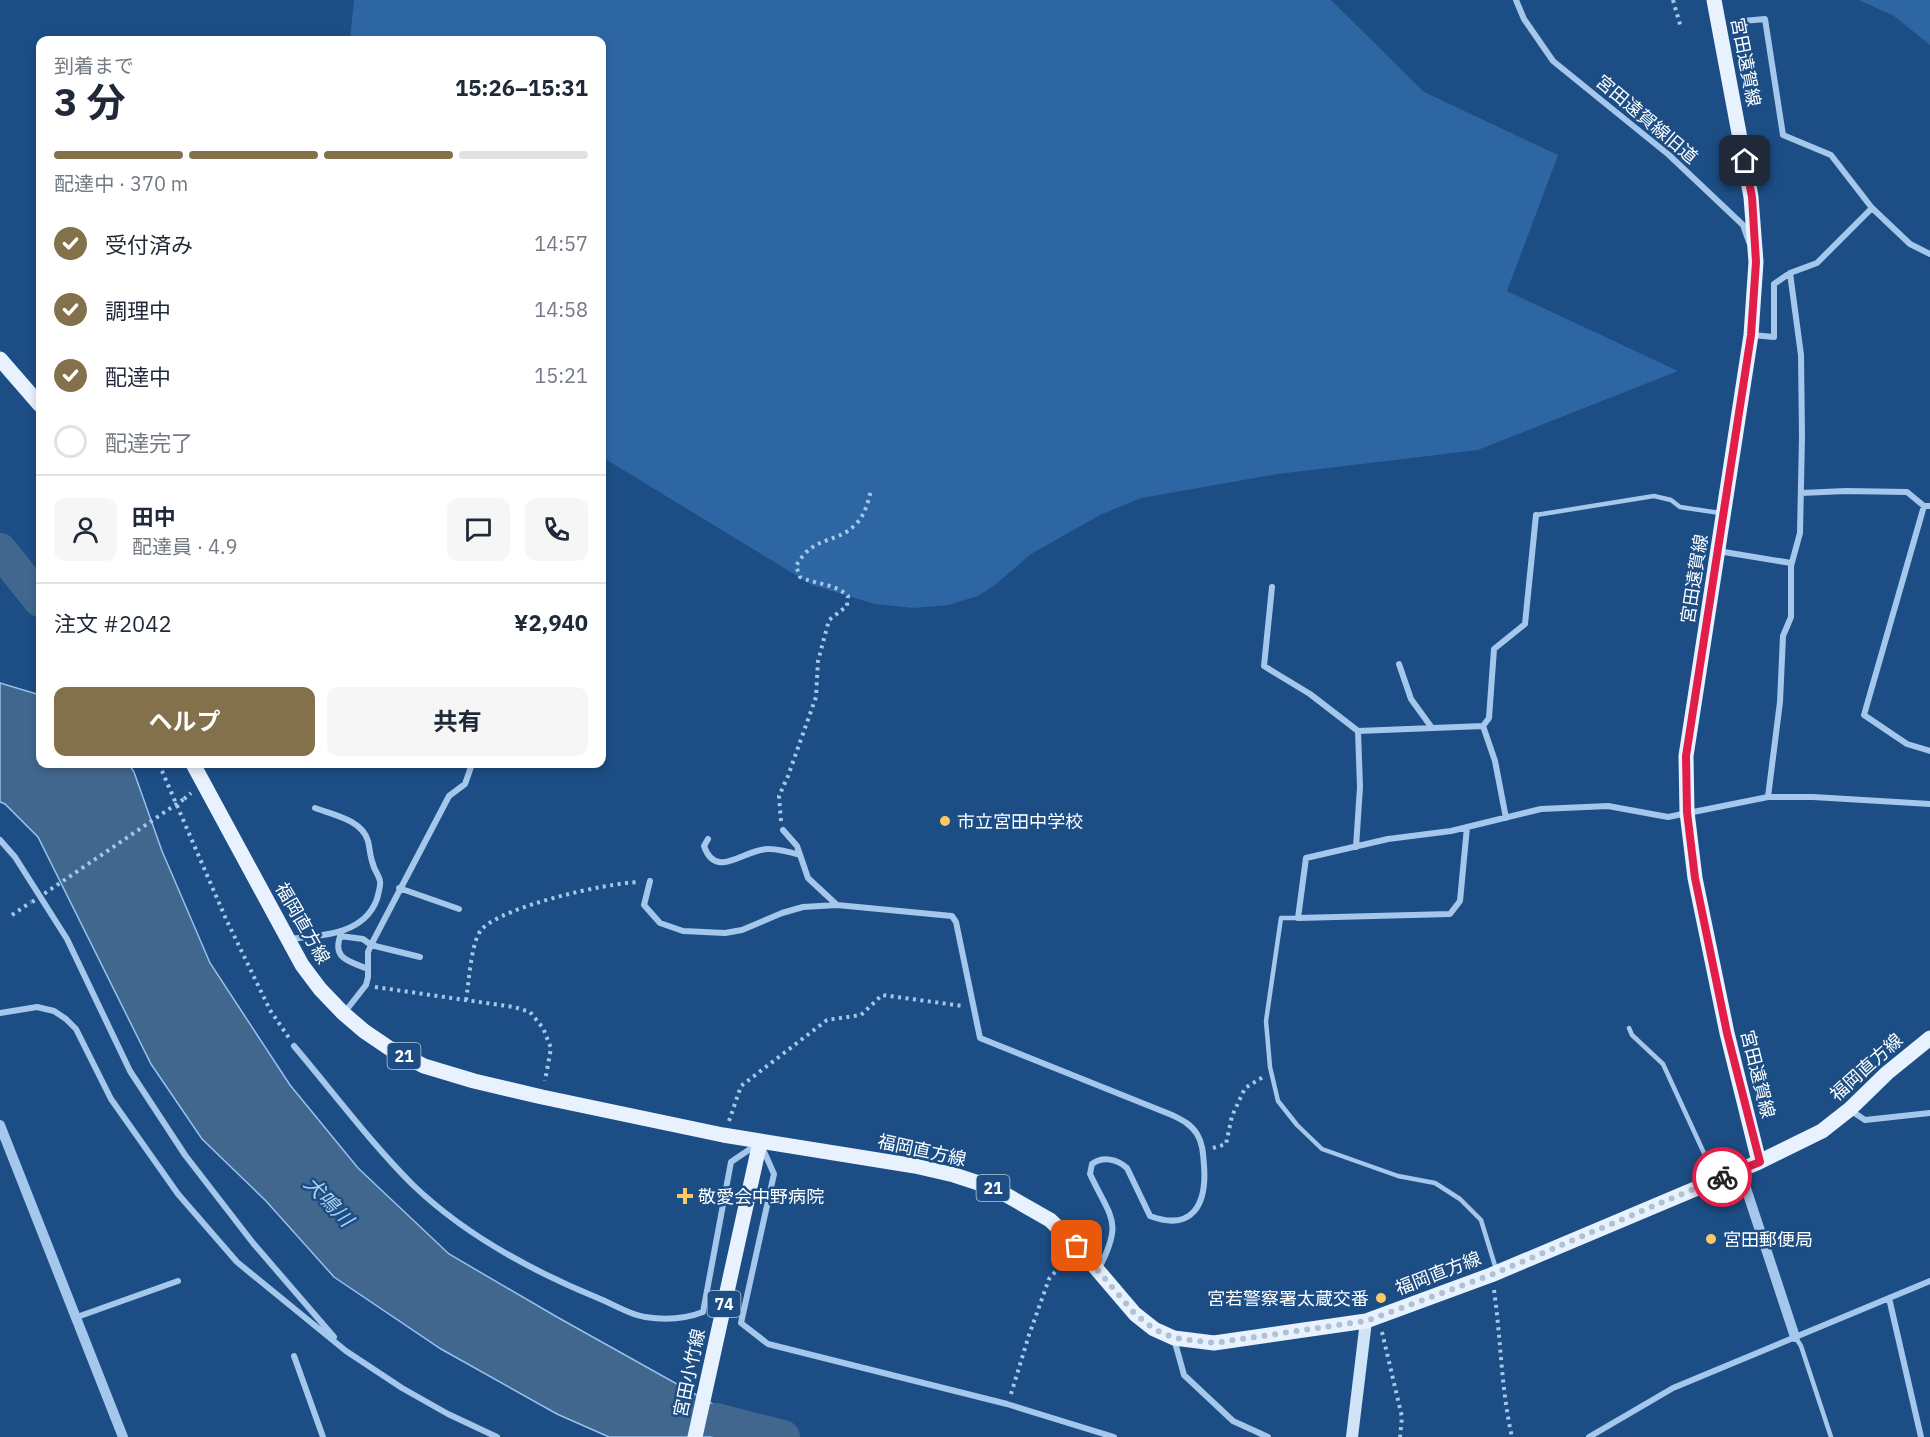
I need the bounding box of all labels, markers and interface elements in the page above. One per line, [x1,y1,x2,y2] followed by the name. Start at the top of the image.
[1726,16,1766,108] street label: 宮田遠賀線
[54,52,134,79] text: 到着まで
[1591,70,1703,168] street label: 宮田遠賀線旧道
[455,73,588,102] text: 15:26–15:31
[54,76,126,127] text: 3 分
[1719,135,1770,186] pin
[1728,144,1761,177] icon: home
[54,170,188,197] text: 配達中 · 370 m
[54,227,87,260] icon: check
[105,230,193,259] text: 受付済み
[534,230,588,257] text: 14:57
[54,293,87,326] icon: check
[105,296,171,325] text: 調理中
[534,296,588,323] text: 14:58
[54,359,87,392] icon: check
[105,362,171,391] text: 配達中
[534,362,588,389] text: 15:21
[105,428,193,457] text: 配達完了
[54,498,117,561] button: person
[447,498,510,561] button: chat
[525,498,588,561] button: phone
[132,502,176,531] text: 田中
[132,533,237,560] text: 配達員 · 4.9
[1676,533,1712,625] street label: 宮田遠賀線
[514,608,588,637] text: ¥2,940
[54,609,172,638] text: 注文 #2042
[54,687,315,756] button: ヘルプ
[327,687,588,756] button: 共有
[957,810,1083,833] place label: 市立宮田中学校
[938,814,952,828] marker: 市立宮田中学校
[271,878,335,968] street label: 福岡直方線
[1736,1028,1780,1120] street label: 宮田遠賀線
[1825,1028,1907,1106] street label: 福岡直方線
[388,1043,420,1069] road number: 21
[876,1129,968,1171] street label: 福岡直方線
[1692,1147,1752,1207] courier
[1706,1161,1739,1194] icon: bike
[298,1170,361,1233] water label: 犬鳴川
[976,1175,1010,1201] road number: 21
[698,1185,824,1208] place label: 敬愛会中野病院
[676,1187,694,1205] marker: 敬愛会中野病院
[1051,1220,1102,1271] pin
[1723,1228,1813,1251] place label: 宮田郵便局
[1060,1229,1093,1262] icon: bag
[1704,1232,1718,1246] marker: 宮田郵便局
[1392,1246,1484,1300] street label: 福岡直方線
[1207,1287,1369,1310] place label: 宮若警察署太蔵交番
[708,1291,740,1317] road number: 74
[1374,1291,1388,1305] marker: 宮若警察署太蔵交番
[668,1327,710,1419] street label: 宮田小竹線

